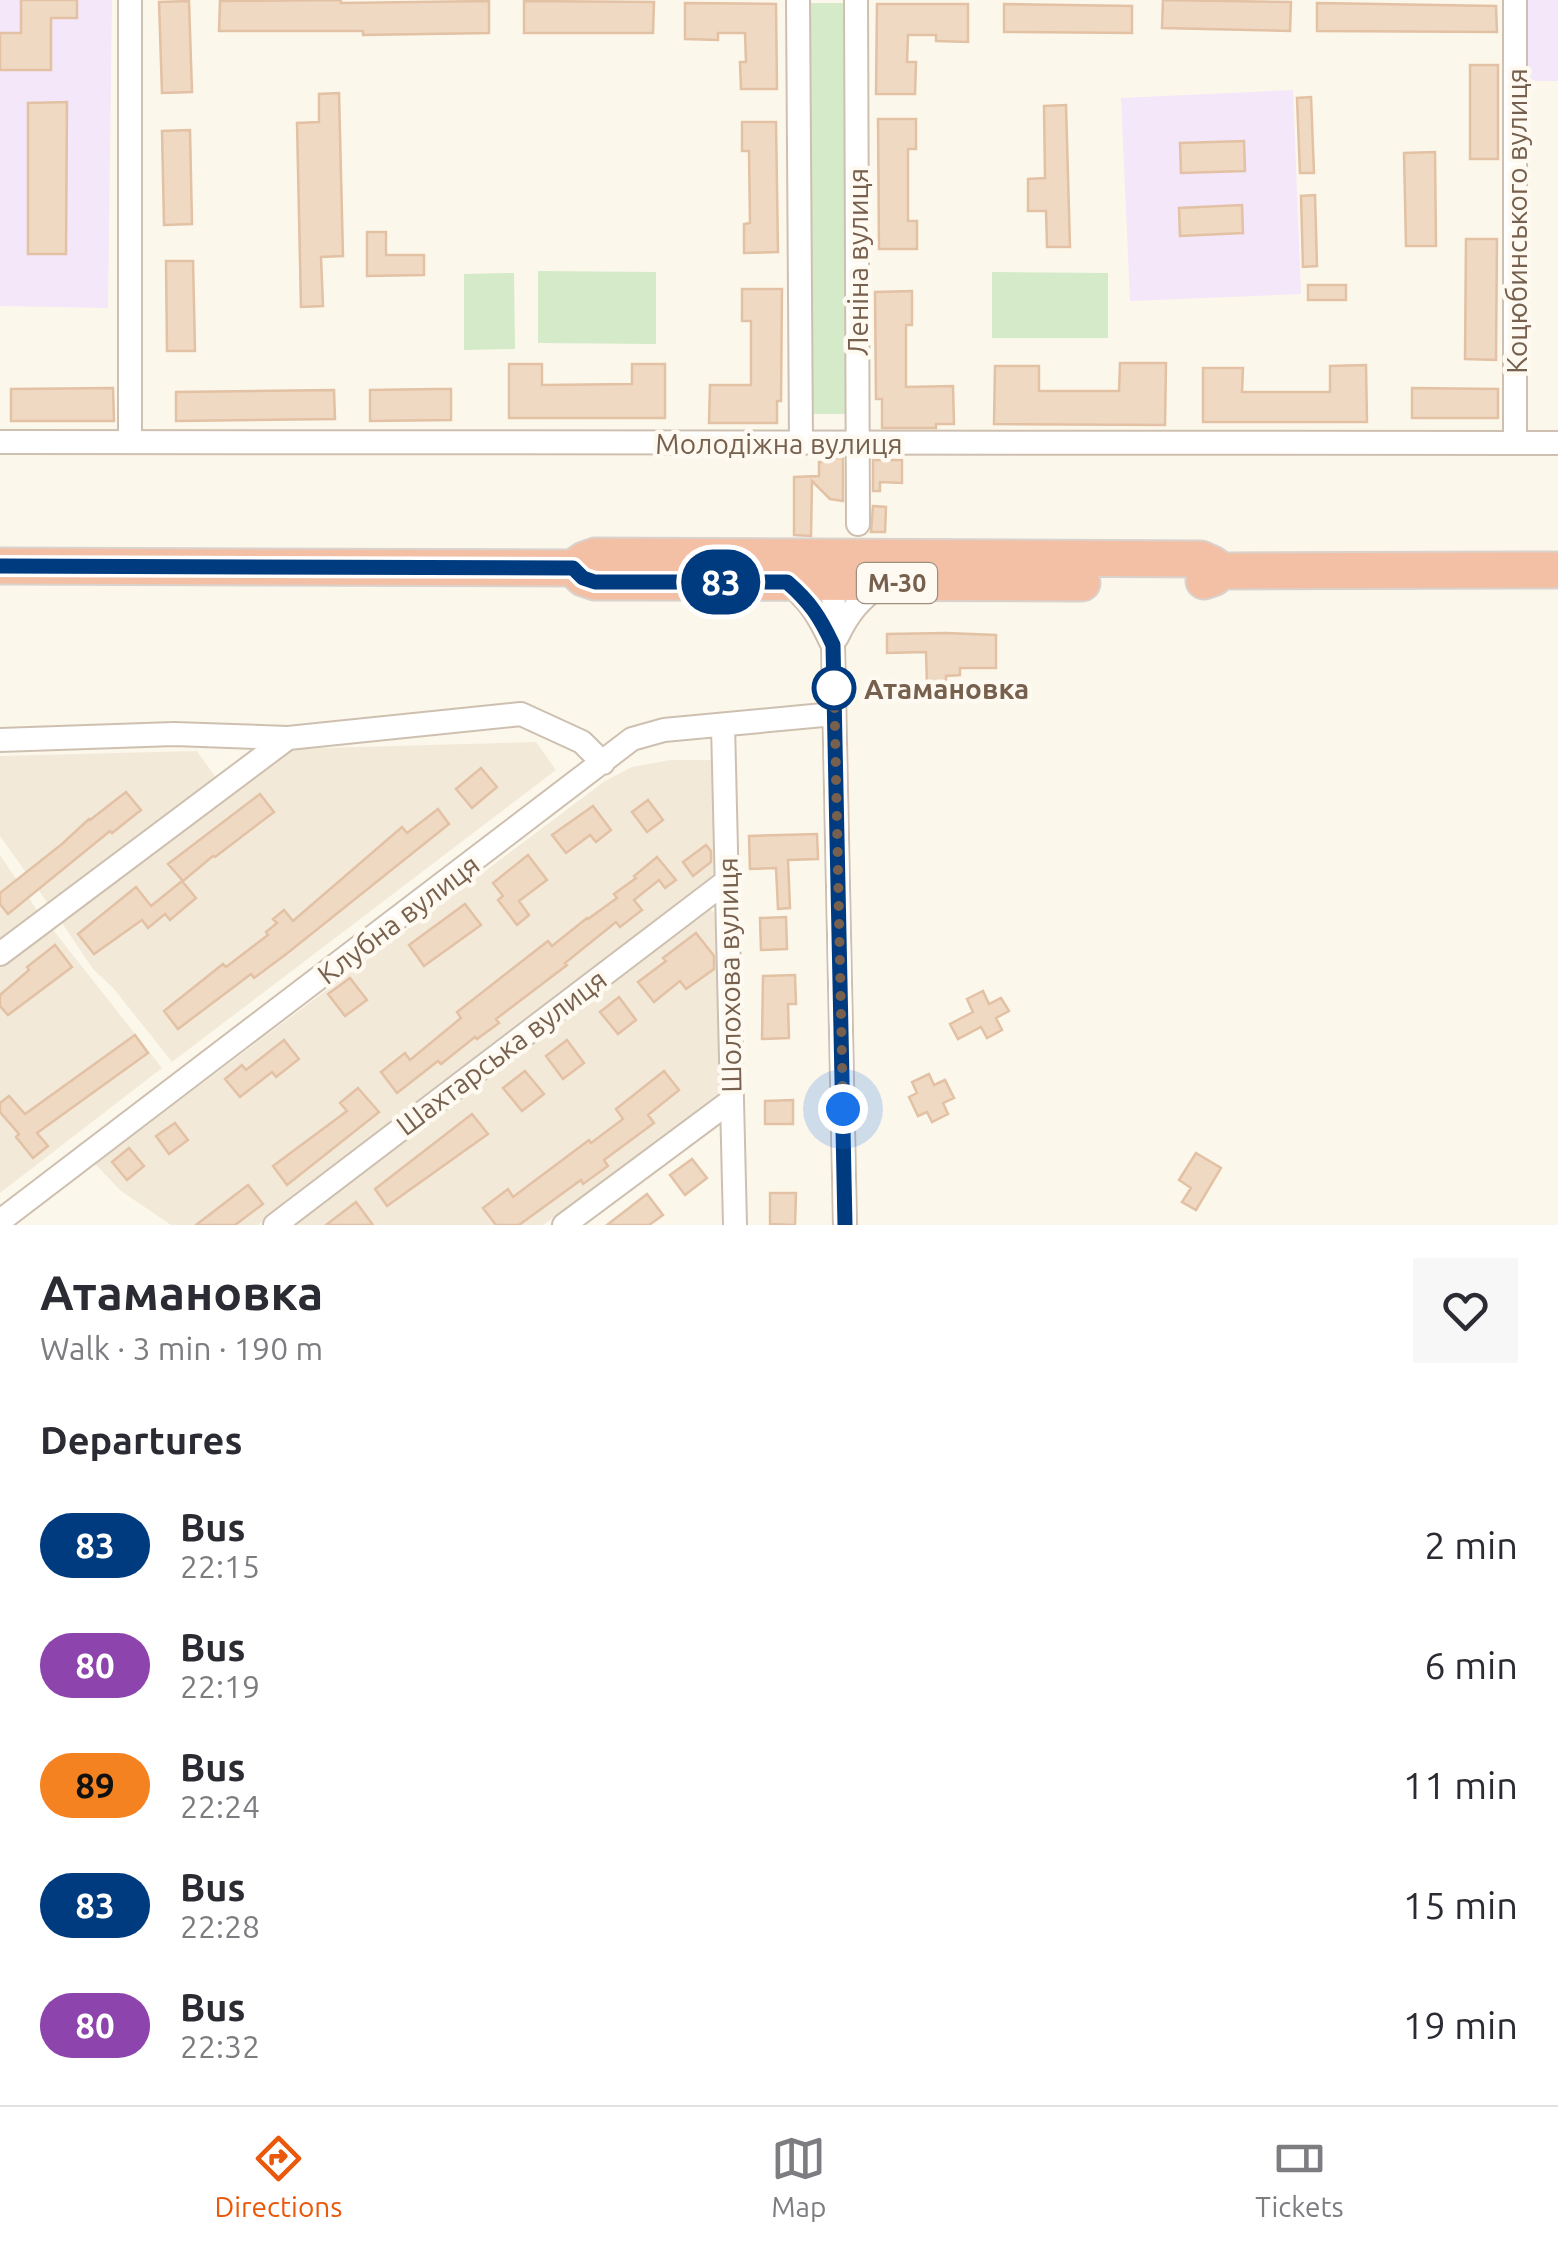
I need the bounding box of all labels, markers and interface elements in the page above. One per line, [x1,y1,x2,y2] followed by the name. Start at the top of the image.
[1501,68,1532,374] street label: Коцюбинського вулиця
[842,168,873,356] street label: Леніна вулиця
[655,428,903,459] street label: Молодіжна вулиця
[676,550,766,614] line badge: 83
[701,562,741,602] text: 83
[857,563,937,603] road number: М-30
[813,667,855,709] marker: Атамановка
[864,673,1029,704] place label: Атамановка
[311,848,485,990] street label: Клубна вулиця
[711,857,747,1093] street label: Шолохова вулиця
[390,963,612,1141] street label: Шахтарська вулиця
[818,1084,868,1134] your location
[1413,1258,1518,1363] button: heart
[40,1265,323,1319] text: Атамановка
[40,1330,323,1366] text: Walk · 3 min · 190 m
[40,1419,242,1461] text: Departures
[180,1506,245,1548] text: Bus
[1424,1524,1518,1566] text: 2 min
[75,1525,115,1565] text: 83
[180,1548,260,1584] text: 22:15
[180,1626,245,1668] text: Bus
[1424,1644,1518,1686] text: 6 min
[75,1645,115,1685] text: 80
[180,1668,260,1704] text: 22:19
[180,1746,245,1788] text: Bus
[1403,1764,1518,1806] text: 11 min
[75,1765,115,1805] text: 89
[180,1788,260,1824] text: 22:24
[180,1866,245,1908] text: Bus
[1403,1884,1518,1926] text: 15 min
[75,1885,115,1925] text: 83
[180,1908,260,1944] text: 22:28
[180,1986,245,2028] text: Bus
[1403,2004,1518,2046] text: 19 min
[75,2005,115,2045] text: 80
[180,2028,260,2064] text: 22:32
[214,2131,342,2222] tab: Directions
[771,2131,826,2222] tab: Map
[1255,2131,1344,2222] tab: Tickets

